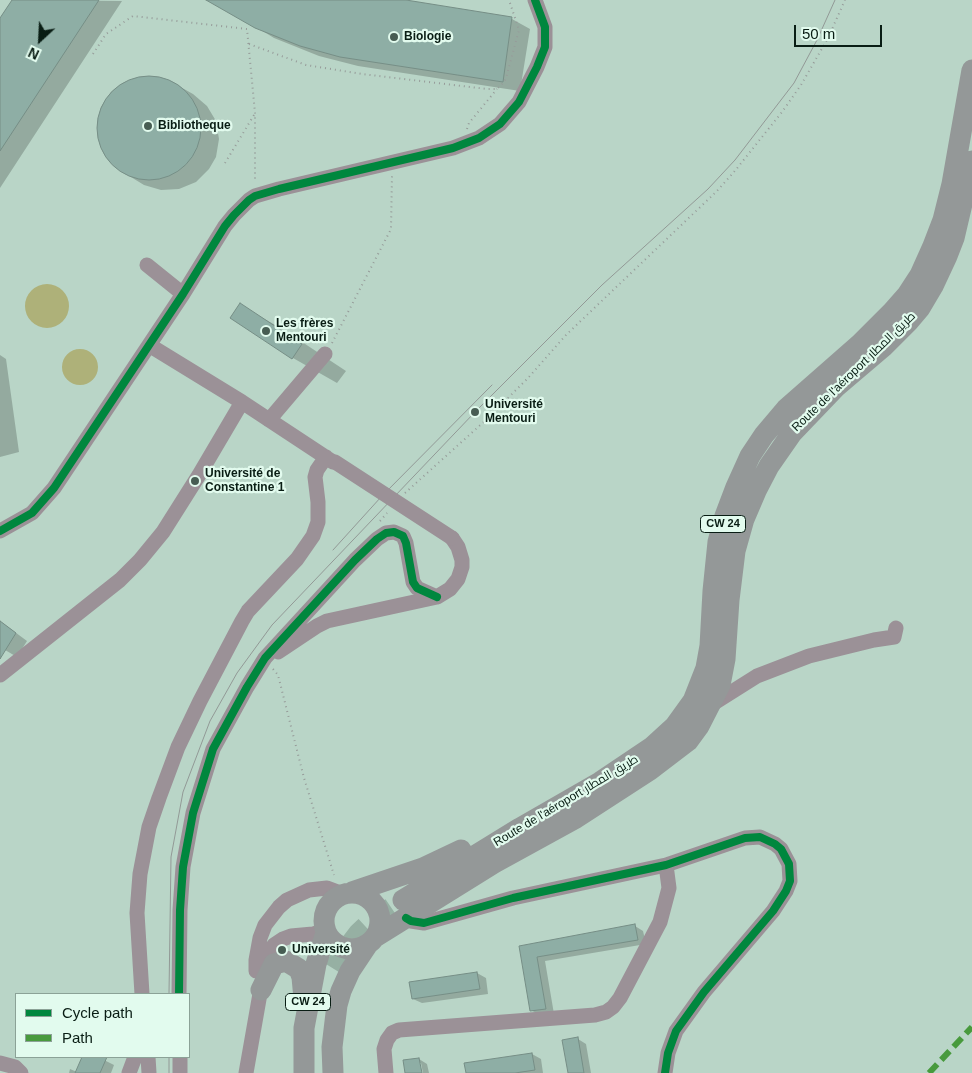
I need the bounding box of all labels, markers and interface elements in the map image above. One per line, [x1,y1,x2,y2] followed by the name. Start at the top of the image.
[15,15,65,65] north arrow
[797,15,884,47] scale bar
[802,25,835,42] text: 50 m
[404,30,451,44] place label: Biologie
[388,31,400,43] marker: Biologie
[26,44,42,63] text: N
[158,119,231,133] place label: Bibliotheque
[142,120,154,132] marker: Bibliotheque
[789,309,919,435] street label: Route de l'aéroport طريق المطار
[276,317,333,345] place label: Les frères Mentouri
[260,325,272,337] marker: Les frères Mentouri
[485,398,543,426] place label: Université Mentouri
[469,406,481,418] marker: Université Mentouri
[205,467,284,495] place label: Université de Constantine 1
[189,475,201,487] marker: Université de Constantine 1
[700,516,746,532] road number: CW 24
[491,752,641,850] street label: Route de l'aéroport طريق المطار
[292,943,350,957] place label: Université
[276,944,288,956] marker: Université
[15,993,190,1058] legend
[286,994,330,1010] road number: CW 24
[62,1004,133,1021] text: Cycle path
[62,1029,93,1046] text: Path

